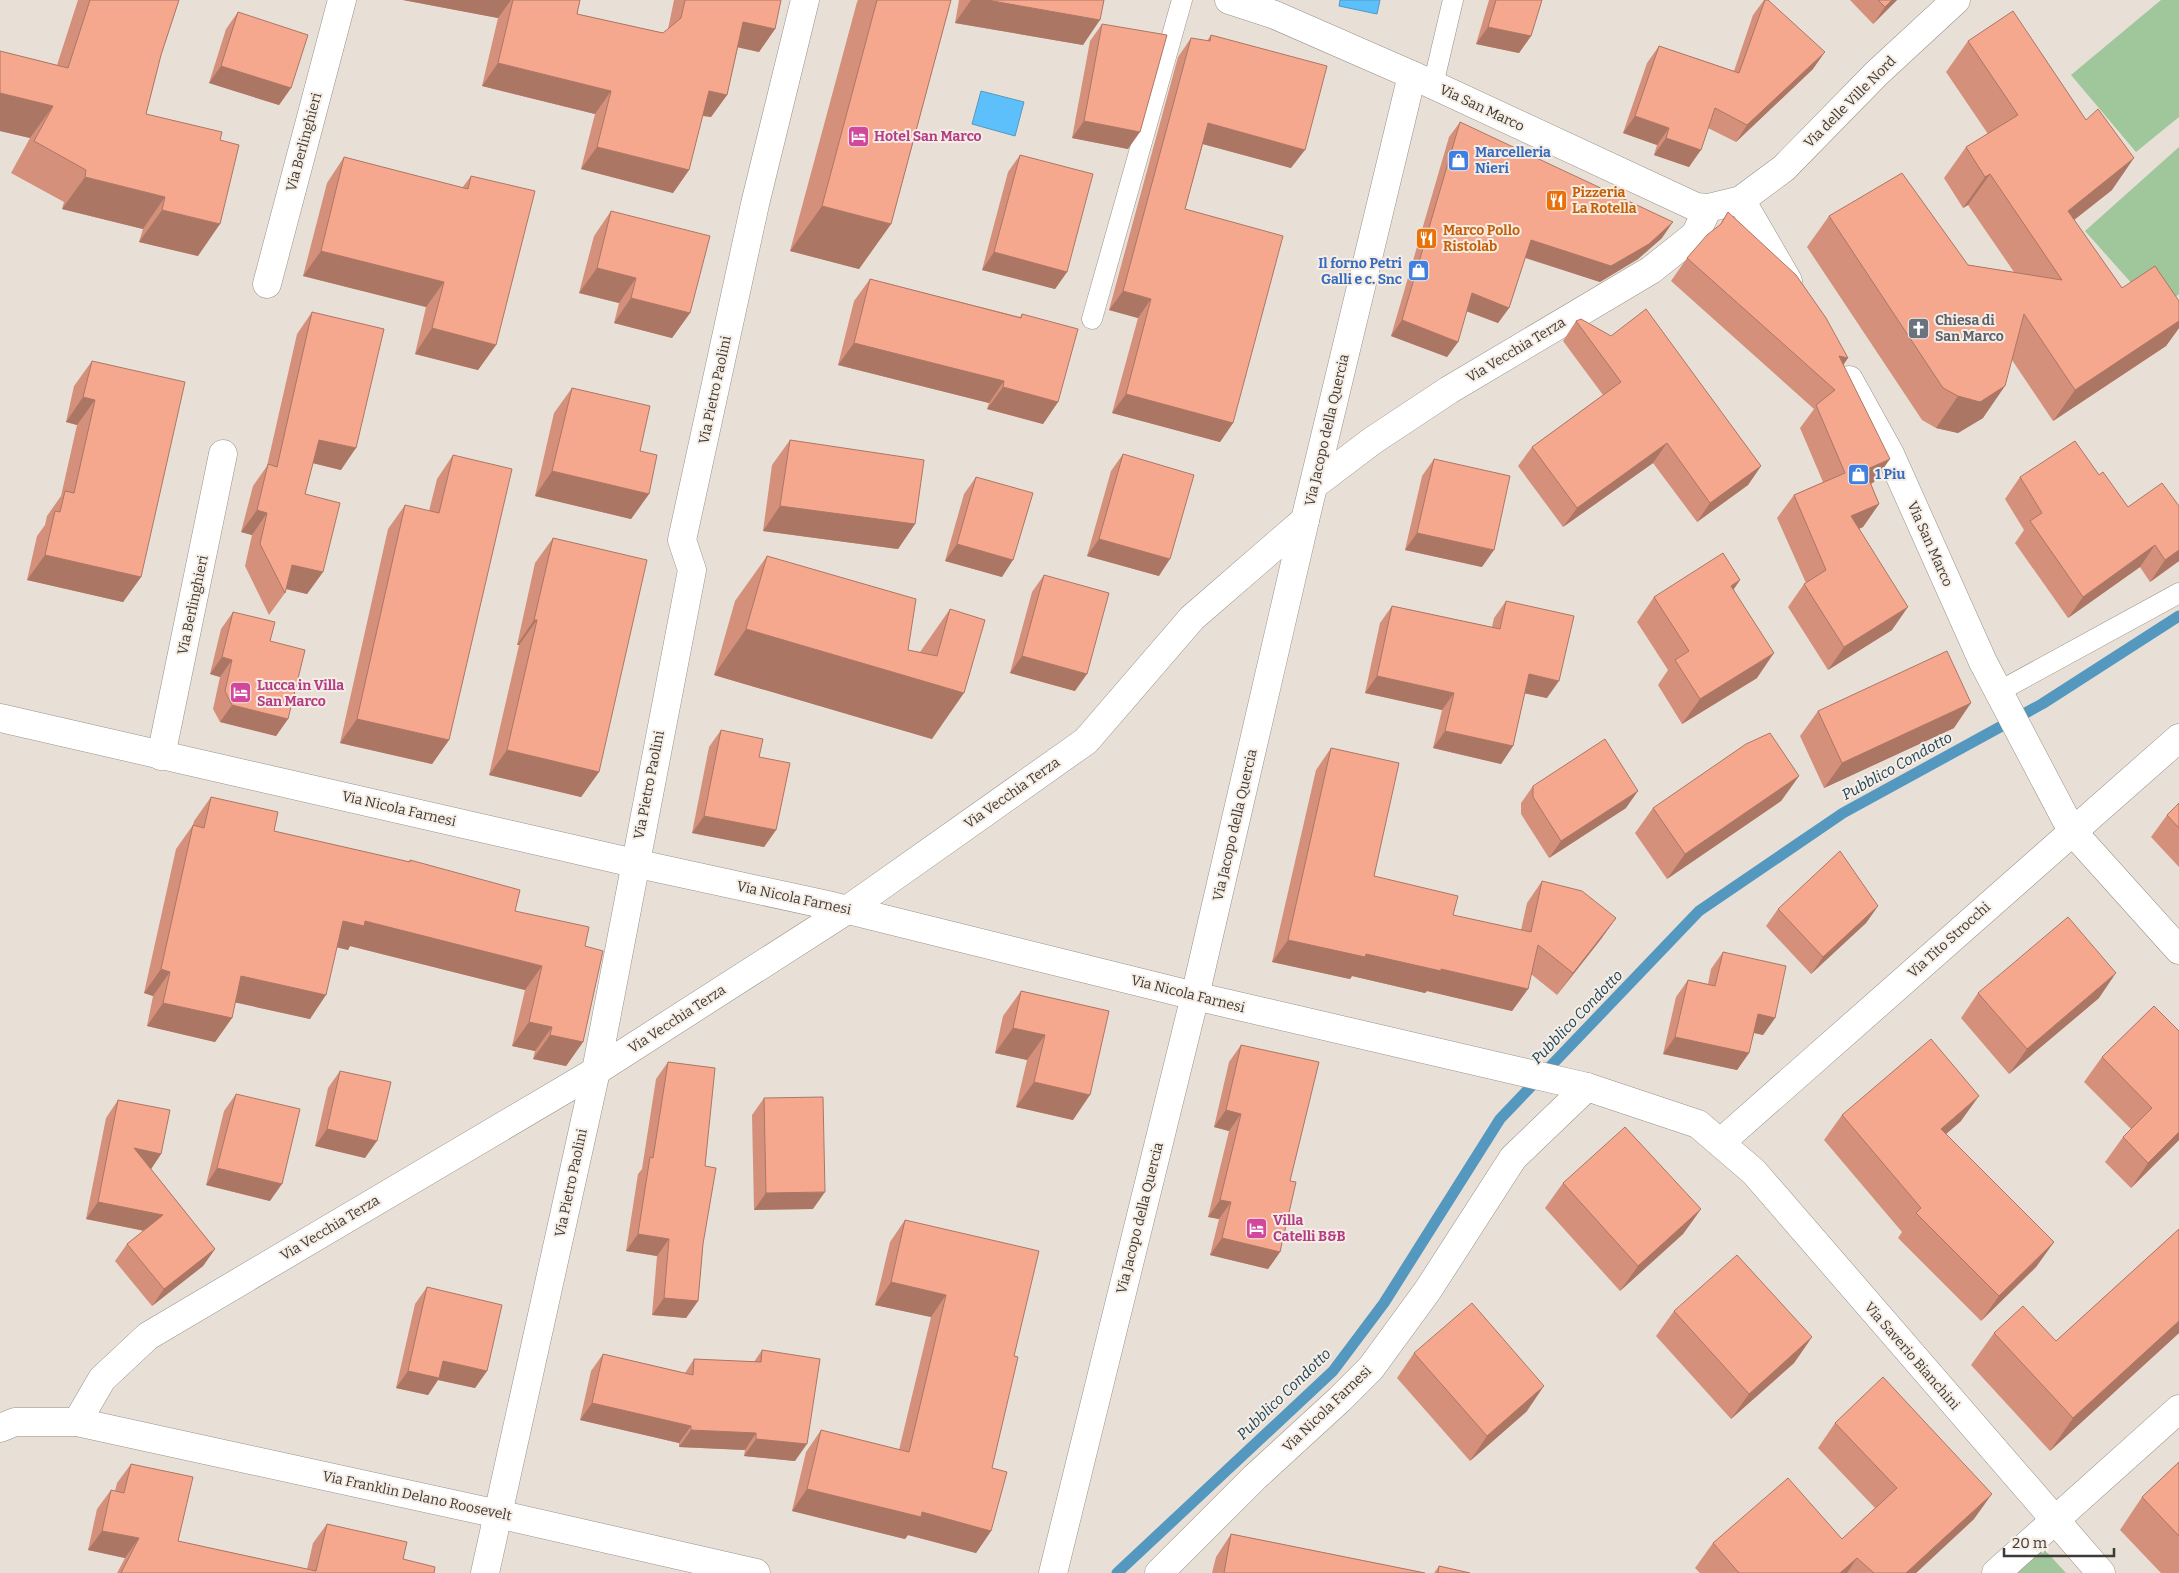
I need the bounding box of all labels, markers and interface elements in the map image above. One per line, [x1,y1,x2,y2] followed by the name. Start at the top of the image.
[1801,53,1899,151] street label: Via delle Ville Nord
[1437,81,1527,135] street label: Via San Marco
[283,91,325,193] street label: Via Berlinghieri
[846,124,870,148] hotel icon: Hotel San Marco
[874,128,982,145] place label: Hotel San Marco
[1475,144,1551,177] place label: Marcelleria Nieri
[1447,148,1471,172] shop icon: Marcelleria Nieri
[1572,184,1637,217] place label: Pizzeria La Rotella
[1544,188,1568,212] restaurant icon: Pizzeria La Rotella
[1443,222,1520,255] place label: Marco Pollo Ristolab
[1415,226,1439,250] restaurant icon: Marco Pollo Ristolab
[1318,255,1403,288] place label: Il forno Petri Galli e c. Snc
[1406,259,1430,283] shop icon: Il forno Petri Galli e c. Snc
[1935,312,2004,345] place label: Chiesa di San Marco
[1463,314,1569,386] street label: Via Vecchia Terza
[1907,316,1931,340] church icon: Chiesa di San Marco
[695,334,735,446] street label: Via Pietro Paolini
[1301,352,1353,508] street label: Via Jacopo della Quercia
[1847,462,1871,486] shop icon: 1 Piu
[1875,466,1905,483] place label: 1 Piu
[1904,499,1956,589] street label: Via San Marco
[174,554,212,656] street label: Via Berlinghieri
[257,677,344,710] place label: Lucca in Villa San Marco
[229,681,253,705] hotel icon: Lucca in Villa San Marco
[1839,728,1955,804] water label: Pubblico Condotto
[630,729,668,841] street label: Via Pietro Paolini
[1209,747,1261,903] street label: Via Jacopo della Quercia
[961,754,1063,832] street label: Via Vecchia Terza
[340,788,458,830] street label: Via Nicola Farnesi
[735,878,853,918] street label: Via Nicola Farnesi
[1904,898,1994,982] street label: Via Tito Strocchi
[1528,966,1626,1068] water label: Pubblico Condotto
[1129,972,1247,1016] street label: Via Nicola Farnesi
[625,981,729,1057] street label: Via Vecchia Terza
[551,1127,591,1239] street label: Via Pietro Paolini
[1113,1140,1167,1295] street label: Via Jacopo della Quercia
[277,1192,383,1264] street label: Via Vecchia Terza
[1273,1212,1346,1245] place label: Villa Catelli B&B
[1245,1216,1269,1240] hotel icon: Villa Catelli B&B
[1861,1299,1963,1413] street label: Via Saverio Bianchini
[1233,1345,1335,1443] water label: Pubblico Condotto
[1279,1362,1375,1456] street label: Via Nicola Farnesi
[321,1468,513,1524] street label: Via Franklin Delano Roosevelt
[2004,1526,2114,1558] scale bar
[2012,1534,2048,1552] text: 20 m

